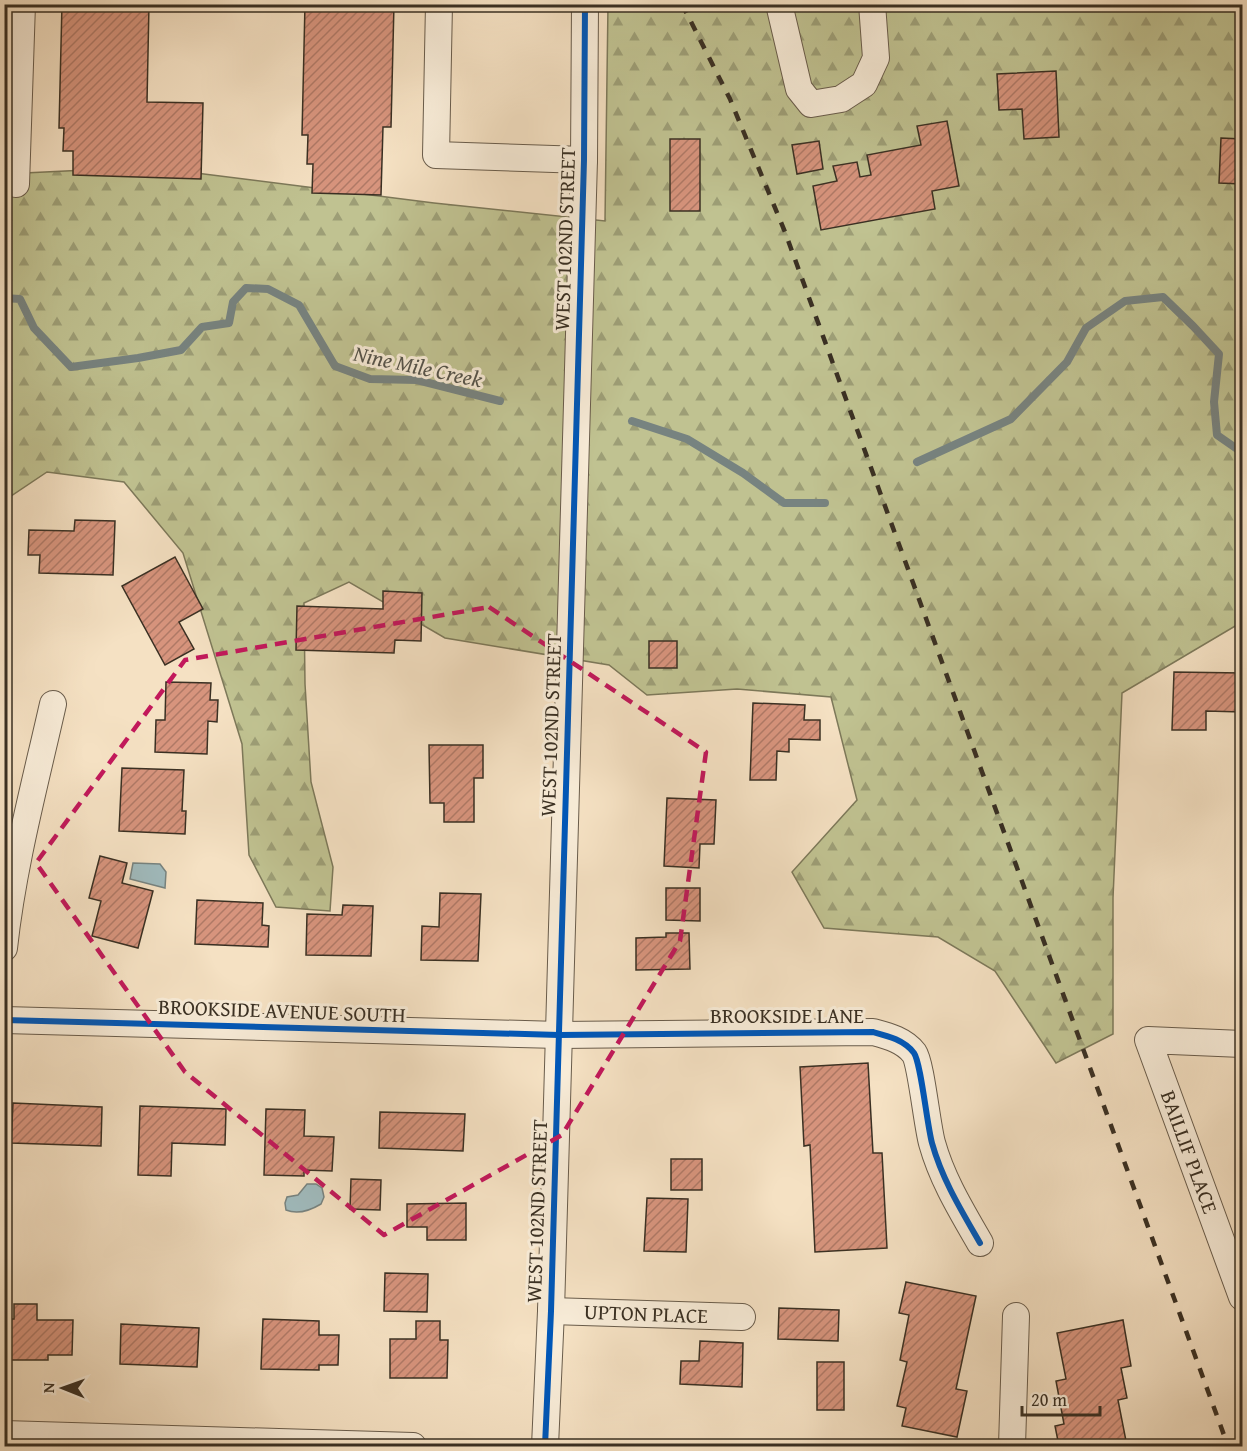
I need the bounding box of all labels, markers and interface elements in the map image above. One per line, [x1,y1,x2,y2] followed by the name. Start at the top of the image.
[546,146,583,331] street label: WEST 102ND STREET
[350,337,486,395] water label: Nine Mile Creek
[532,632,569,817] street label: WEST 102ND STREET
[158,991,406,1030] street label: BROOKSIDE AVENUE SOUTH
[710,1000,864,1031] street label: BROOKSIDE LANE
[1153,1086,1226,1218] street label: BAILLIF PLACE
[518,1118,555,1303] street label: WEST 102ND STREET
[584,1296,709,1331] street label: UPTON PLACE
[33,1358,93,1418] north arrow
[1022,1379,1100,1417] scale bar
[36,1382,60,1393] text: N
[1031,1386,1067,1413] text: 20 m

